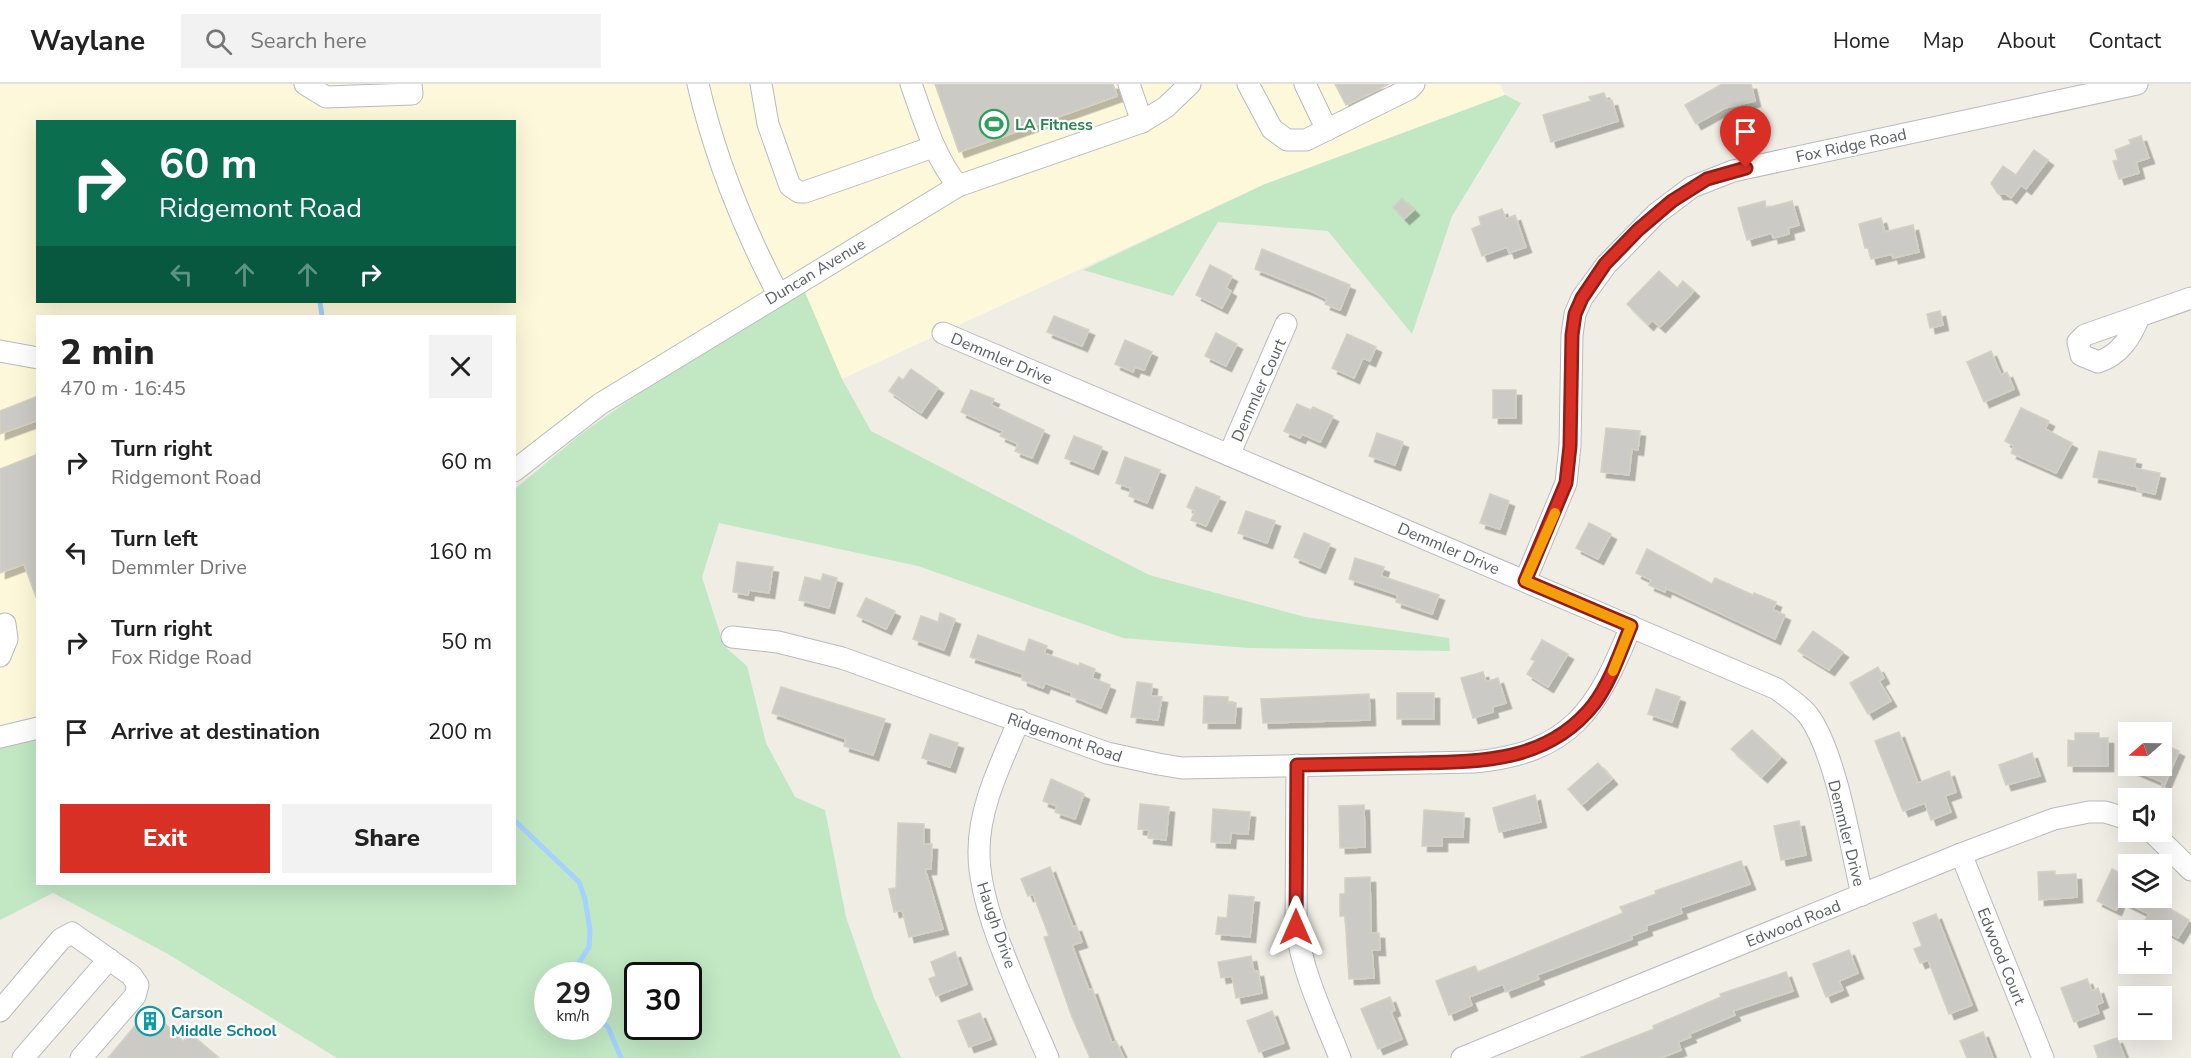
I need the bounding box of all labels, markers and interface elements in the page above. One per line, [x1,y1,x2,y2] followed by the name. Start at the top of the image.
[181,14,601,68] search box
[30,22,145,60] text: Waylane
[202,25,235,58] icon: search
[250,26,367,56] text: Search here
[1833,27,1890,55] text: Home
[1923,27,1964,55] text: Map
[1997,27,2055,55] text: About
[2088,27,2161,55] text: Contact
[1720,106,1771,168] pin
[978,108,1010,140] sports icon: LA Fitness
[1015,114,1093,136] place label: LA Fitness
[1729,115,1762,148] icon: arrive
[1794,124,1909,168] street label: Fox Ridge Road
[159,136,258,193] text: 60 m
[60,144,138,222] icon: right
[159,190,362,227] text: Ridgemont Road
[761,233,870,310] street label: Duncan Avenue
[165,258,198,291] icon: left
[228,258,261,291] icon: ahead
[291,258,324,291] icon: ahead
[354,258,387,291] icon: right
[60,328,155,377] text: 2 min
[947,328,1056,390] street label: Demmler Drive
[429,335,492,398] button: close
[1226,335,1292,445] street label: Demmler Court
[60,375,186,402] text: 470 m · 16:45
[111,434,212,464] text: Turn right
[60,446,93,479] icon: right
[441,447,492,477] text: 60 m
[111,464,261,491] text: Ridgemont Road
[1394,518,1503,580] street label: Demmler Drive
[111,524,198,554] text: Turn left
[60,536,93,569] icon: left
[428,537,492,567] text: 160 m
[111,554,247,581] text: Demmler Drive
[111,614,212,644] text: Turn right
[60,626,93,659] icon: right
[441,627,492,657] text: 50 m
[111,644,252,671] text: Fox Ridge Road
[1004,708,1125,768] street label: Ridgemont Road
[60,716,93,749] icon: arrive
[111,717,320,747] text: Arrive at destination
[428,717,492,747] text: 200 m
[2118,722,2172,776] north arrow
[2118,722,2172,1040] map controls
[1822,778,1870,889] street label: Demmler Drive
[2118,788,2172,842] button: sound
[60,804,270,873] button: Exit
[282,804,492,873] button: Share
[2118,854,2172,908] button: layers
[971,879,1021,972] street label: Haugh Drive
[1264,895,1328,959] position arrow
[1743,895,1844,953] street label: Edwood Road
[1972,905,2031,1009] street label: Edwood Court
[2118,920,2172,974] button: +
[624,962,702,1040] speed limit sign: 30
[555,973,591,1014] text: 29
[2118,986,2172,1040] button: −
[171,1002,277,1042] place label: Carson Middle School
[134,1005,166,1037] building icon: Carson Middle School
[556,1006,590,1026] text: km/h

